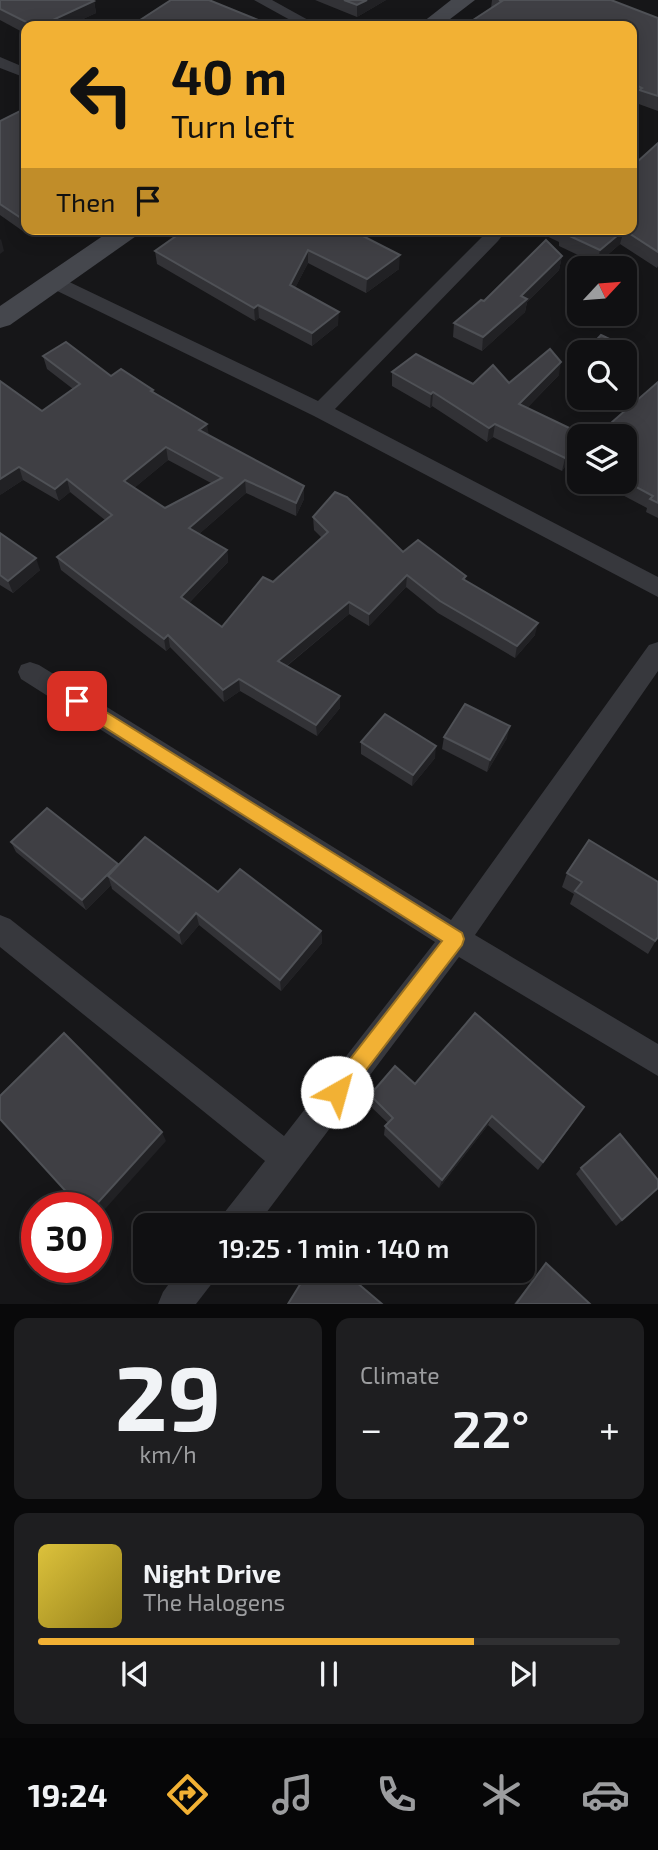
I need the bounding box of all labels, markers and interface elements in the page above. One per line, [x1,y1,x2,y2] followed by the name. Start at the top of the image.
[171,46,287,105] text: 40 m
[56,49,147,140] icon: left
[171,106,295,144] text: Turn left
[129,182,167,220] icon: arrive
[56,186,115,217] text: Then
[567,256,637,326] north arrow
[567,256,637,494] map controls
[567,340,637,410] button: search
[567,424,637,494] button: layers
[47,671,107,731] pin
[58,682,96,720] icon: arrive
[300,1055,374,1129] position arrow
[21,1192,112,1283] speed limit sign: 30
[219,1232,449,1263] text: 19:25 · 1 min · 140 m
[115,1340,221,1449] text: 29
[360,1361,440,1389] text: Climate
[452,1396,530,1458] text: 22°
[360,1405,382,1451] text: −
[599,1405,620,1451] text: +
[139,1440,197,1468] text: km/h
[143,1557,281,1588] text: Night Drive
[143,1588,285,1616] text: The Halogens
[116,1655,154,1693] icon: previous
[310,1655,348,1693] icon: pause
[504,1655,542,1693] icon: next
[163,1770,212,1819] icon: directions
[268,1770,317,1819] icon: music
[372,1770,421,1819] icon: phone
[477,1770,526,1819] icon: climate
[581,1770,630,1819] icon: car
[28,1775,108,1813] text: 19:24

